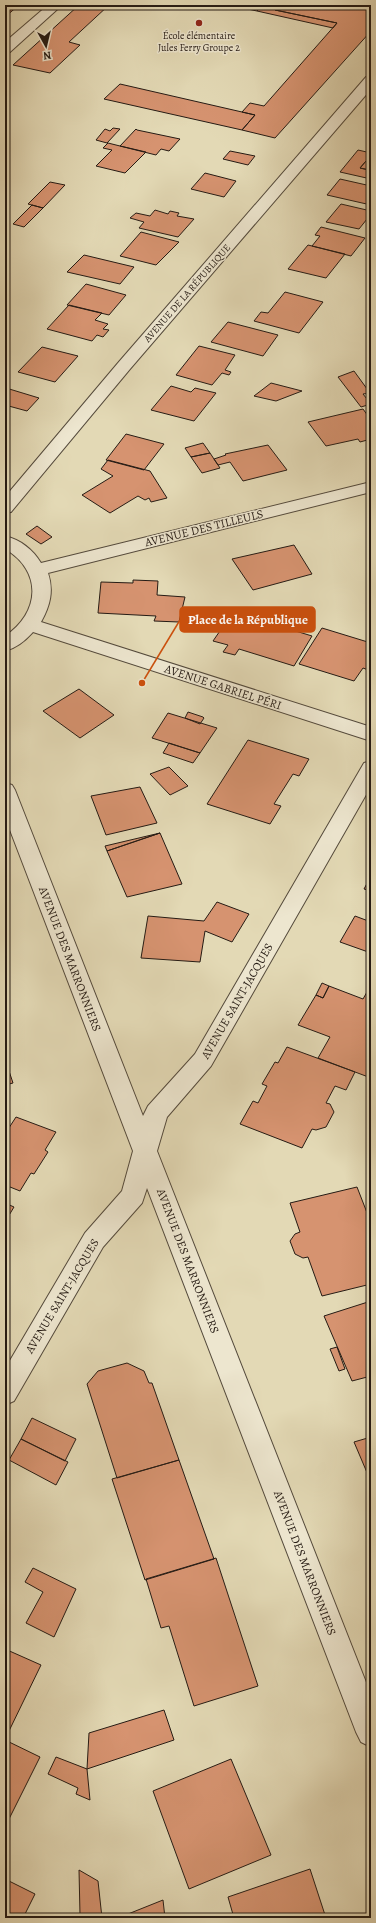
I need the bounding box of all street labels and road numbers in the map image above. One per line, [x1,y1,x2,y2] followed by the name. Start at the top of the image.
[140,241,233,346] street label: AVENUE DE LA RÉPUBLIQUE
[142,506,265,551] street label: AVENUE DES TILLEULS
[162,660,283,713] street label: AVENUE GABRIEL PÉRI
[35,883,105,1034] street label: AVENUE DES MARRONNIERS
[197,940,277,1063] street label: AVENUE SAINT-JACQUES
[153,1185,223,1336] street label: AVENUE DES MARRONNIERS
[21,1236,103,1357] street label: AVENUE SAINT-JACQUES
[270,1487,340,1638] street label: AVENUE DES MARRONNIERS

